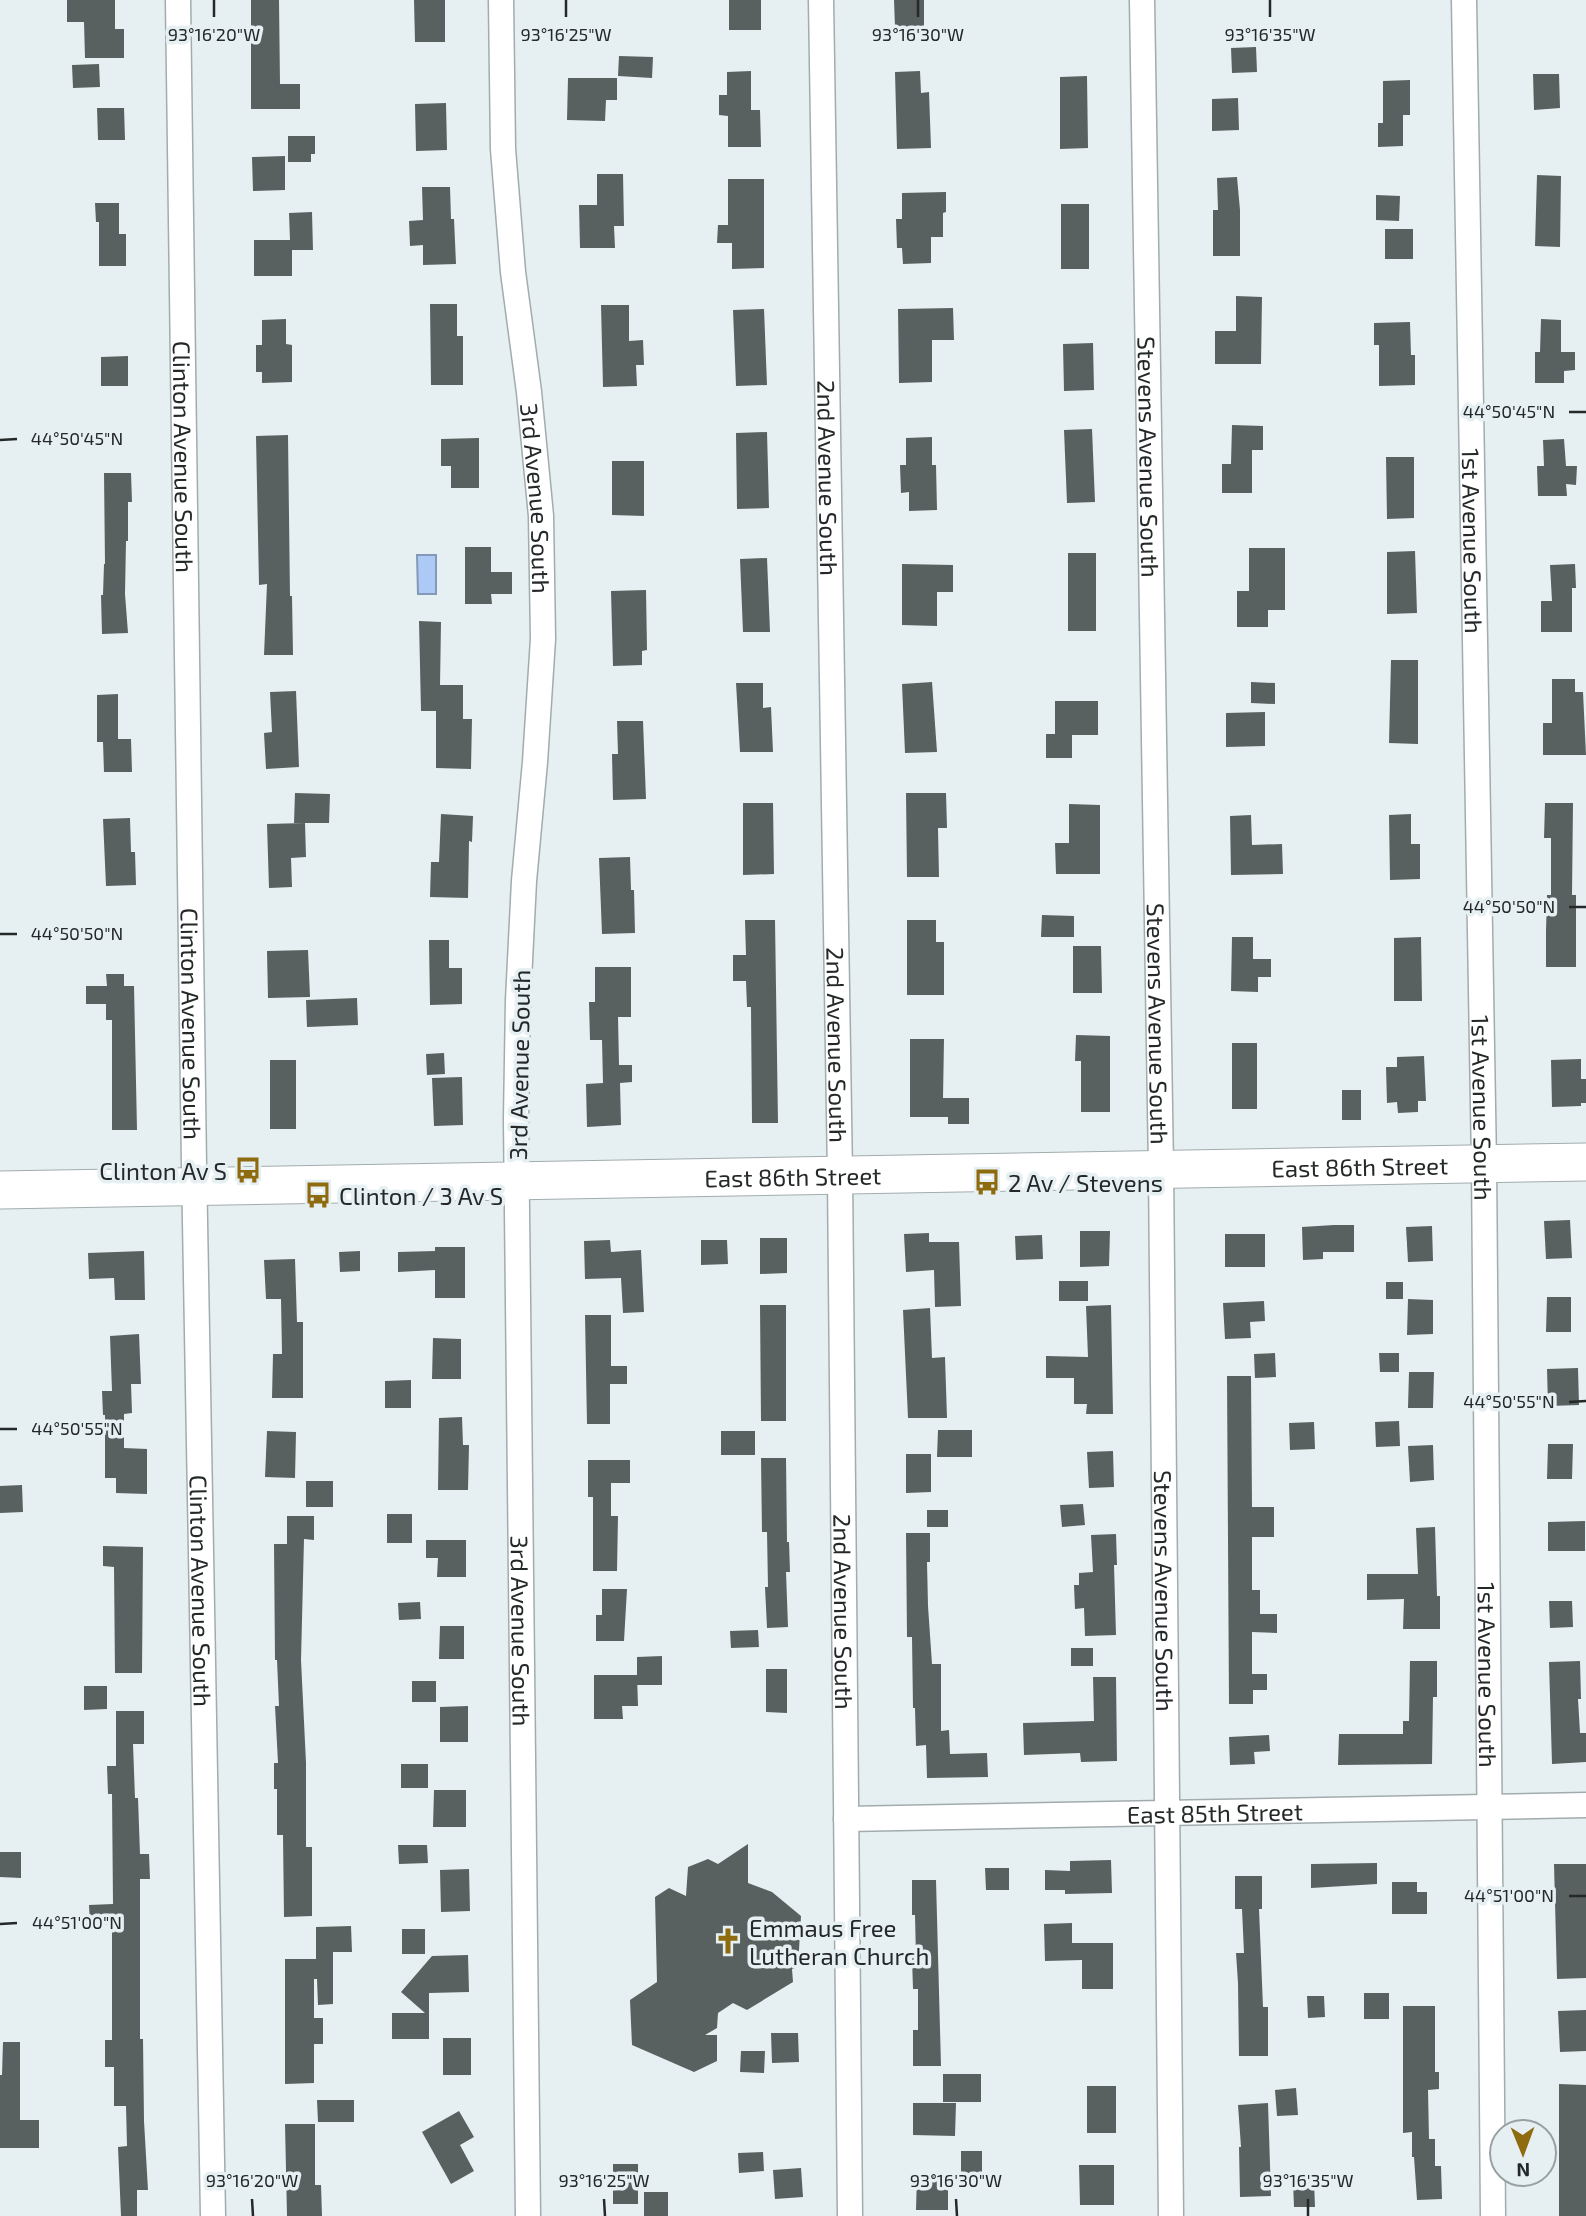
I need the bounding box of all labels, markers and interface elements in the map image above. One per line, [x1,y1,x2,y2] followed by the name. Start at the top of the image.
[168,23,260,45] text: 93°16'20"W
[520,23,612,45] text: 93°16'25"W
[872,23,964,45] text: 93°16'30"W
[1224,23,1316,45] text: 93°16'35"W
[1133,336,1166,578] street label: Stevens Avenue South
[168,341,200,573] street label: Clinton Avenue South
[813,380,845,576] street label: 2nd Avenue South
[1463,400,1555,422] text: 44°50'45"N
[516,402,557,594] street label: 3rd Avenue South
[31,427,123,449] text: 44°50'45"N
[1457,448,1489,634] street label: 1st Avenue South
[1463,895,1555,917] text: 44°50'50"N
[1142,903,1175,1145] street label: Stevens Avenue South
[176,908,208,1140] street label: Clinton Avenue South
[31,922,123,944] text: 44°50'50"N
[822,947,854,1143] street label: 2nd Avenue South
[503,969,535,1161] street label: 3rd Avenue South
[1467,1015,1499,1201] street label: 1st Avenue South
[1271,1150,1448,1182] street label: East 86th Street
[233,1155,263,1185] bus stop icon: Clinton Av S
[99,1156,227,1185] place label: Clinton Av S
[704,1160,882,1192] street label: East 86th Street
[972,1167,1002,1197] bus stop icon: 2 Av / Stevens
[1008,1168,1163,1197] place label: 2 Av / Stevens
[303,1180,333,1210] bus stop icon: Clinton / 3 Av S
[339,1181,503,1210] place label: Clinton / 3 Av S
[1463,1390,1555,1412] text: 44°50'55"N
[31,1417,123,1439] text: 44°50'55"N
[1149,1470,1181,1712] street label: Stevens Avenue South
[185,1475,218,1707] street label: Clinton Avenue South
[829,1514,860,1710] street label: 2nd Avenue South
[506,1535,537,1727] street label: 3rd Avenue South
[1473,1582,1504,1768] street label: 1st Avenue South
[1127,1796,1303,1828] street label: East 85th Street
[1464,1884,1554,1906] text: 44°51'00"N
[32,1911,122,1933] text: 44°51'00"N
[749,1913,929,1970] place label: Emmaus Free Lutheran Church
[713,1926,743,1956] church icon: Emmaus Free Lutheran Church
[1488,2118,1558,2188] north arrow
[1516,2159,1530,2182] text: N
[206,2169,298,2191] text: 93°16'20"W
[558,2169,650,2191] text: 93°16'25"W
[910,2169,1002,2191] text: 93°16'30"W
[1262,2169,1354,2191] text: 93°16'35"W

